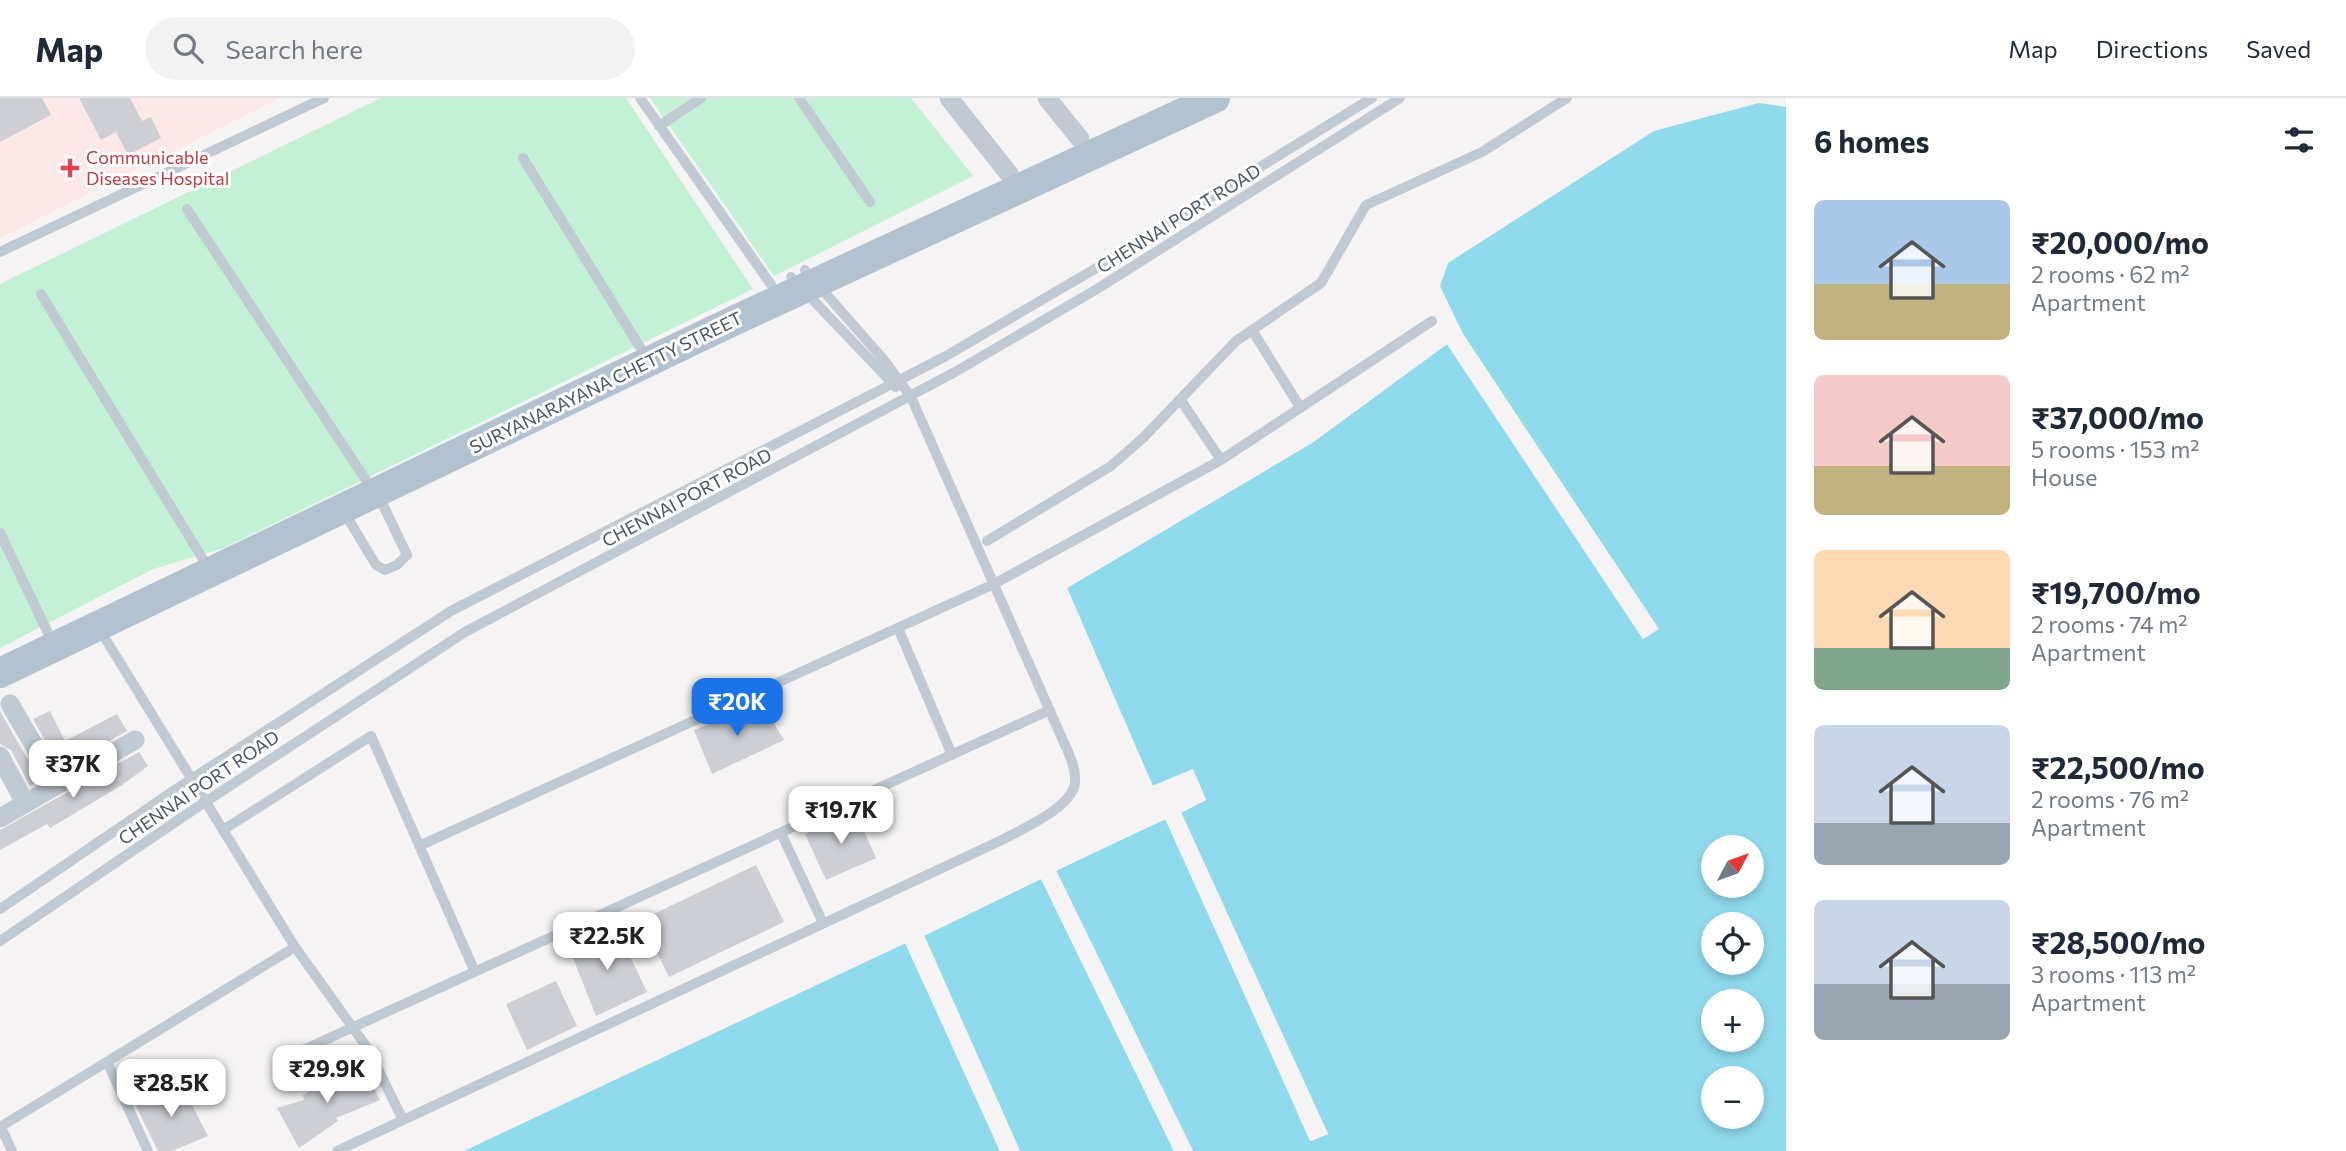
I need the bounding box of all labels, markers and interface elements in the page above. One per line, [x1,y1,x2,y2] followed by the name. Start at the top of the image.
[145,17,635,80] search box
[35,28,103,69] text: Map
[169,29,207,67] icon: search
[225,33,363,64] text: Search here
[2008,34,2058,63] text: Map
[2096,34,2208,63] text: Directions
[2246,34,2311,63] text: Saved
[2280,121,2318,159] icon: filters
[1814,122,1929,159] text: 6 homes
[86,146,229,189] place label: Communicable Diseases Hospital
[60,158,80,178] marker: Communicable Diseases Hospital
[1093,159,1264,278] street label: CHENNAI PORT ROAD
[2031,223,2209,260] text: ₹20,000/mo
[1870,228,1954,312] icon: home
[2031,260,2190,288] text: 2 rooms · 62 m²
[2031,288,2146,316] text: Apartment
[466,306,745,458] street label: SURYANARAYANA CHETTY STREET
[2031,398,2204,435] text: ₹37,000/mo
[1870,403,1954,487] icon: home
[2031,435,2200,463] text: 5 rooms · 153 m²
[598,443,775,551] street label: CHENNAI PORT ROAD
[2031,463,2097,491] text: House
[2031,573,2201,610] text: ₹19,700/mo
[1870,578,1954,662] icon: home
[2031,610,2187,638] text: 2 rooms · 74 m²
[2031,638,2146,666] text: Apartment
[696,678,778,738] pin: ₹20K
[708,687,766,715] text: ₹20K
[114,725,283,849] street label: CHENNAI PORT ROAD
[32,740,114,800] pin: ₹37K
[2031,748,2205,785] text: ₹22,500/mo
[45,749,101,777] text: ₹37K
[1870,753,1954,837] icon: home
[2031,785,2189,813] text: 2 rooms · 76 m²
[784,786,898,846] pin: ₹19.7K
[804,795,878,823] text: ₹19.7K
[2031,813,2146,841] text: Apartment
[1701,835,1764,898] north arrow
[1701,835,1764,1129] map controls
[550,912,664,972] pin: ₹22.5K
[1701,912,1764,975] button: locate
[569,921,645,949] text: ₹22.5K
[2031,923,2206,960] text: ₹28,500/mo
[1870,928,1954,1012] icon: home
[2031,960,2196,988] text: 3 rooms · 113 m²
[2031,988,2146,1016] text: Apartment
[1701,989,1764,1052] button: +
[270,1046,384,1105] pin: ₹29.9K
[288,1054,366,1082] text: ₹29.9K
[114,1060,228,1119] pin: ₹28.5K
[1701,1066,1764,1129] button: −
[133,1068,209,1096] text: ₹28.5K

